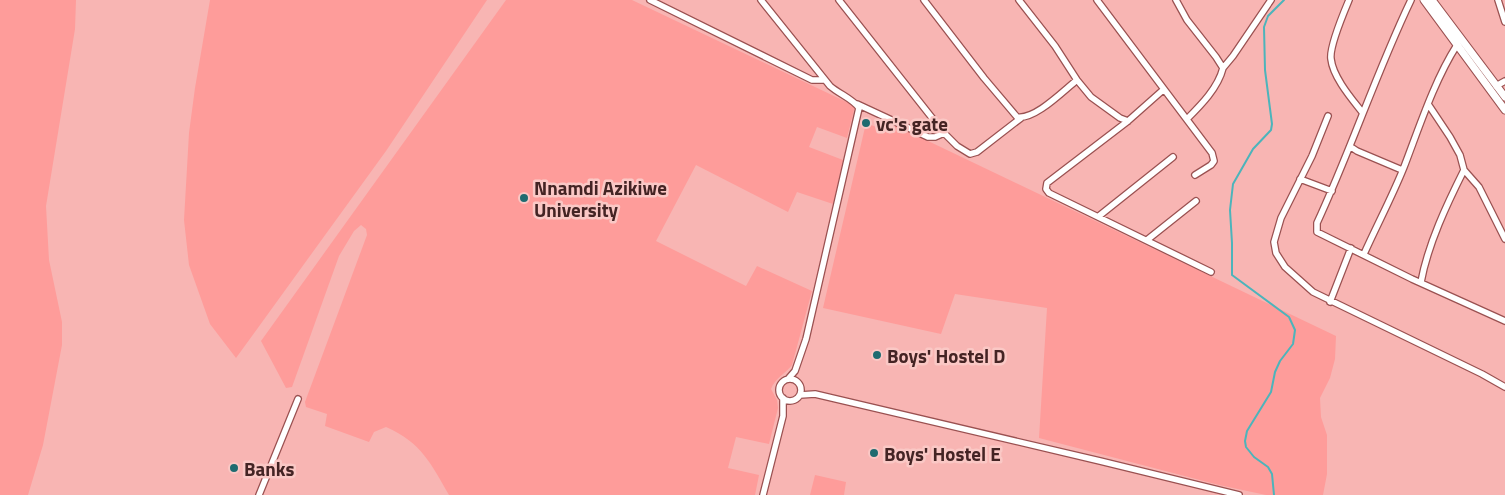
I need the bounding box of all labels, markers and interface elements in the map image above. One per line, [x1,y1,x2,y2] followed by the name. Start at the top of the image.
[876,109,948,138] place label: vc's gate
[860,117,872,129] marker: vc's gate
[534,173,667,224] place label: Nnamdi Azikiwe University
[518,192,530,204] marker: Nnamdi Azikiwe University
[887,341,1005,370] place label: Boys' Hostel D
[871,349,883,361] marker: Boys' Hostel D
[884,439,1001,468] place label: Boys' Hostel E
[868,447,880,459] marker: Boys' Hostel E
[244,454,295,483] place label: Banks
[228,462,240,474] marker: Banks

